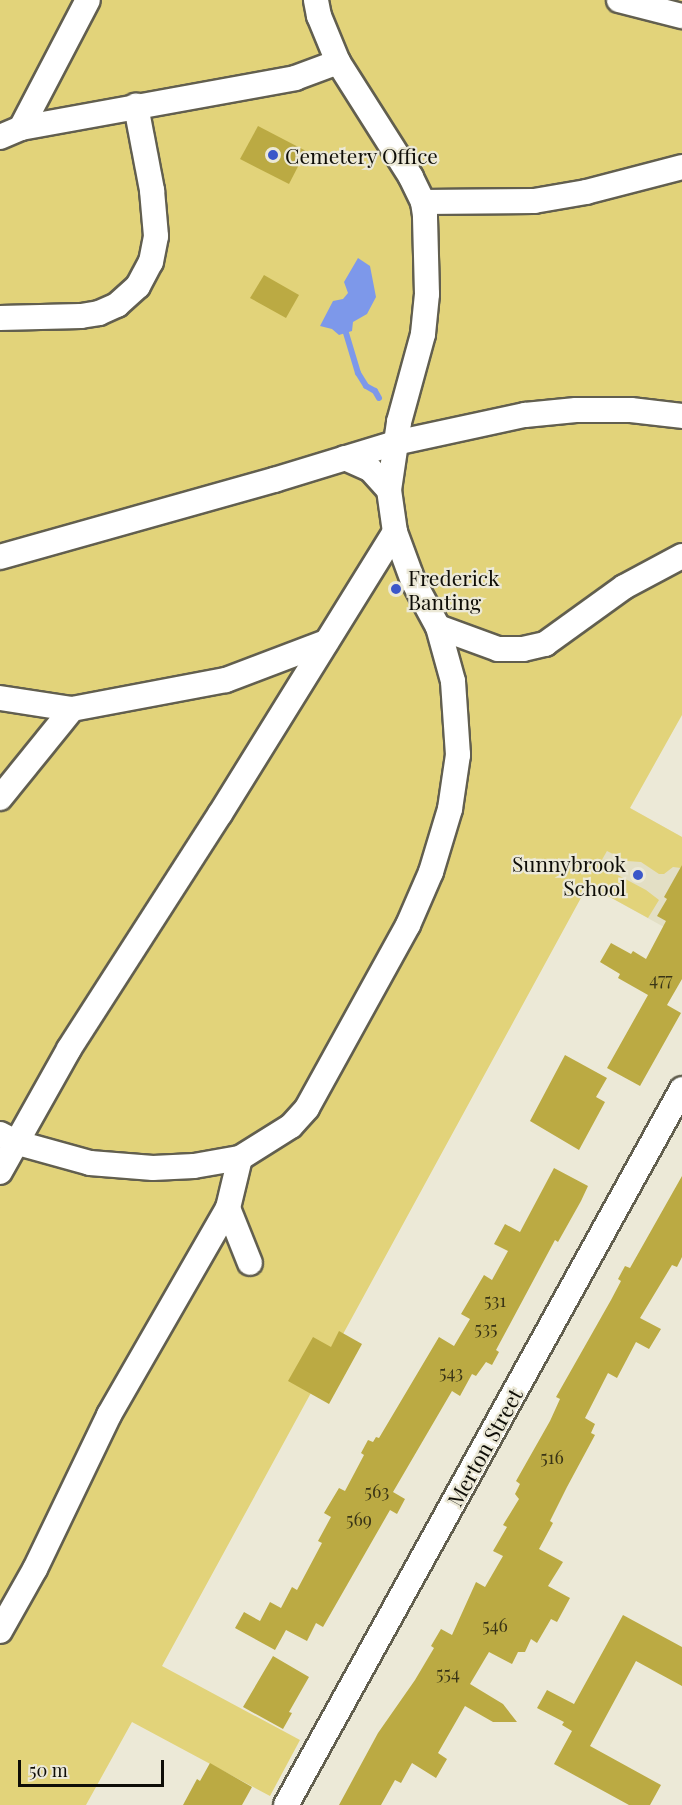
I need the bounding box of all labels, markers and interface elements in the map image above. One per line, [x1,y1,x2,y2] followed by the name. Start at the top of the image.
[285,142,439,168] place label: Cemetery Office
[266,148,280,162] marker: Cemetery Office
[408,564,500,614] place label: Frederick Banting
[389,582,403,596] marker: Frederick Banting
[512,850,626,900] place label: Sunnybrook School
[631,868,645,882] marker: Sunnybrook School
[649,968,673,990] house number: 477
[484,1289,506,1311] house number: 531
[474,1317,498,1339] house number: 535
[439,1361,463,1383] house number: 543
[441,1384,527,1510] street label: Merton Street
[540,1446,564,1468] house number: 516
[365,1480,389,1502] house number: 563
[346,1508,372,1530] house number: 569
[482,1614,508,1636] house number: 546
[436,1662,460,1684] house number: 554
[21,1748,166,1786] scale bar
[29,1758,68,1782] text: 50 m

